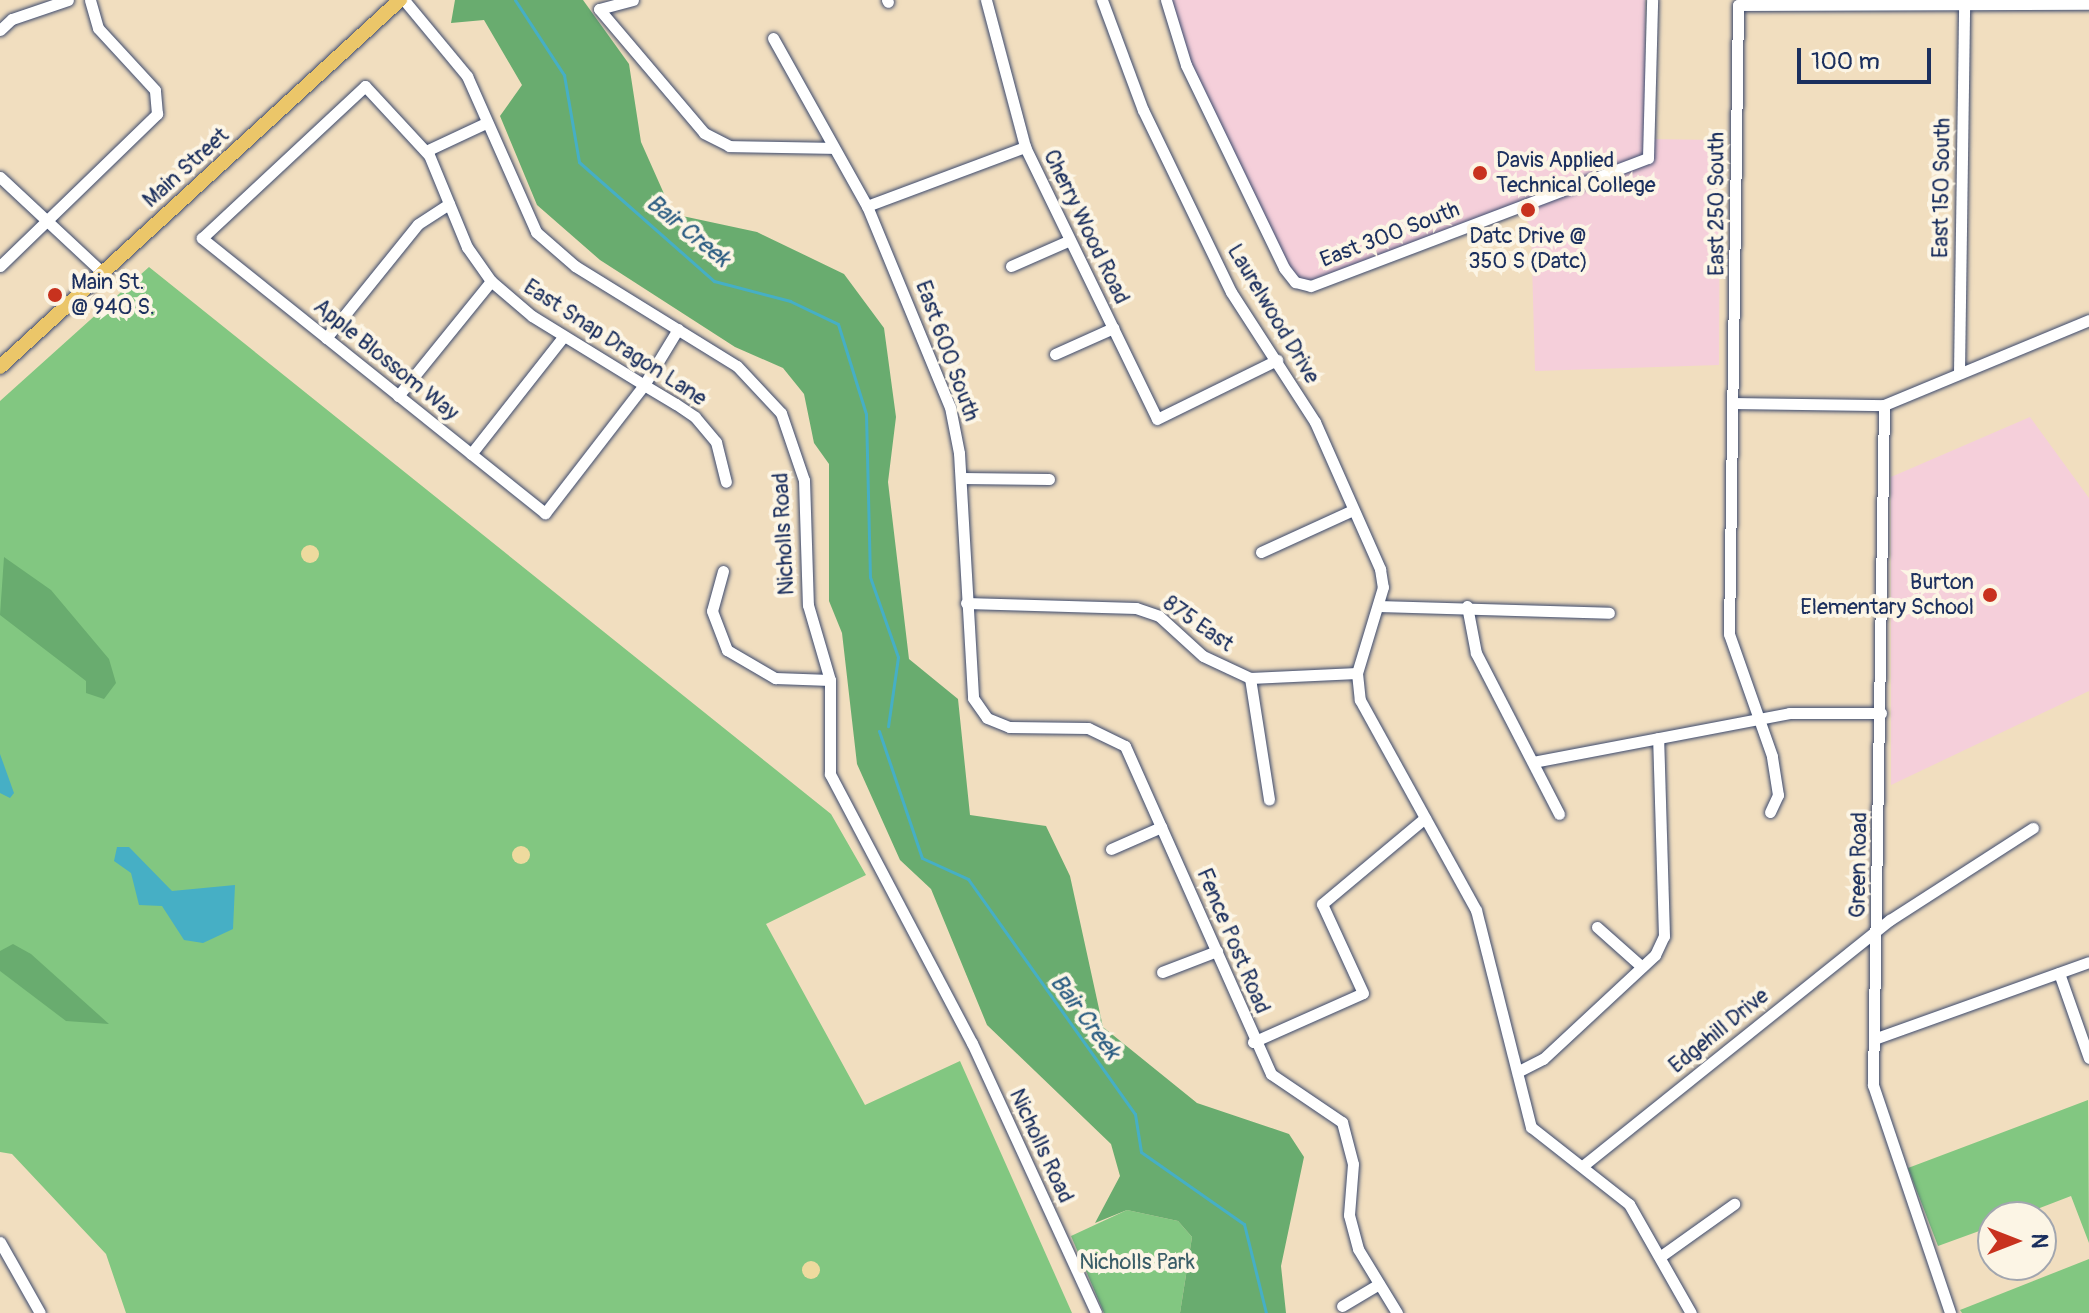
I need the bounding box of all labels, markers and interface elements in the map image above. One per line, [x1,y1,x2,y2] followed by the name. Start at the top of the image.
[1801,32,1935,82] scale bar
[1811,47,1880,76] text: 100 m
[1928,118,1956,258] street label: East 150 South
[138,123,234,213] street label: Main Street
[1704,132,1730,276] street label: East 250 South
[1037,146,1135,308] street label: Cherry Wood Road
[1496,147,1656,198] place label: Davis Applied Technical College
[1471,164,1489,182] marker: Davis Applied Technical College
[640,189,736,273] water label: Bair Creek
[1317,196,1463,274] street label: East 300 South
[1519,201,1537,219] marker: Datc Drive @ 350 S (Datc)
[1468,223,1588,274] place label: Datc Drive @ 350 S (Datc)
[1221,240,1325,388] street label: Laurelwood Drive
[71,269,155,320] place label: Main St. @ 940 S.
[519,274,711,412] street label: East Snap Dragon Lane
[909,277,985,425] street label: East 600 South
[46,286,64,304] marker: Main St. @ 940 S.
[308,293,464,427] street label: Apple Blossom Way
[768,472,800,596] street label: Nicholls Road
[1800,569,1974,620] place label: Burton Elementary School
[1981,586,1999,604] marker: Burton Elementary School
[1158,590,1238,658] street label: 875 East
[1845,812,1873,918] street label: Green Road
[1191,864,1275,1018] street label: Fence Post Road
[1044,969,1126,1065] water label: Bair Creek
[1664,983,1774,1079] street label: Edgehill Drive
[1003,1085,1079,1207] street label: Nicholls Road
[1977,1201,2057,1281] north arrow
[2025,1234,2053,1248] text: N
[1079,1250,1195,1276] park label: Nicholls Park

